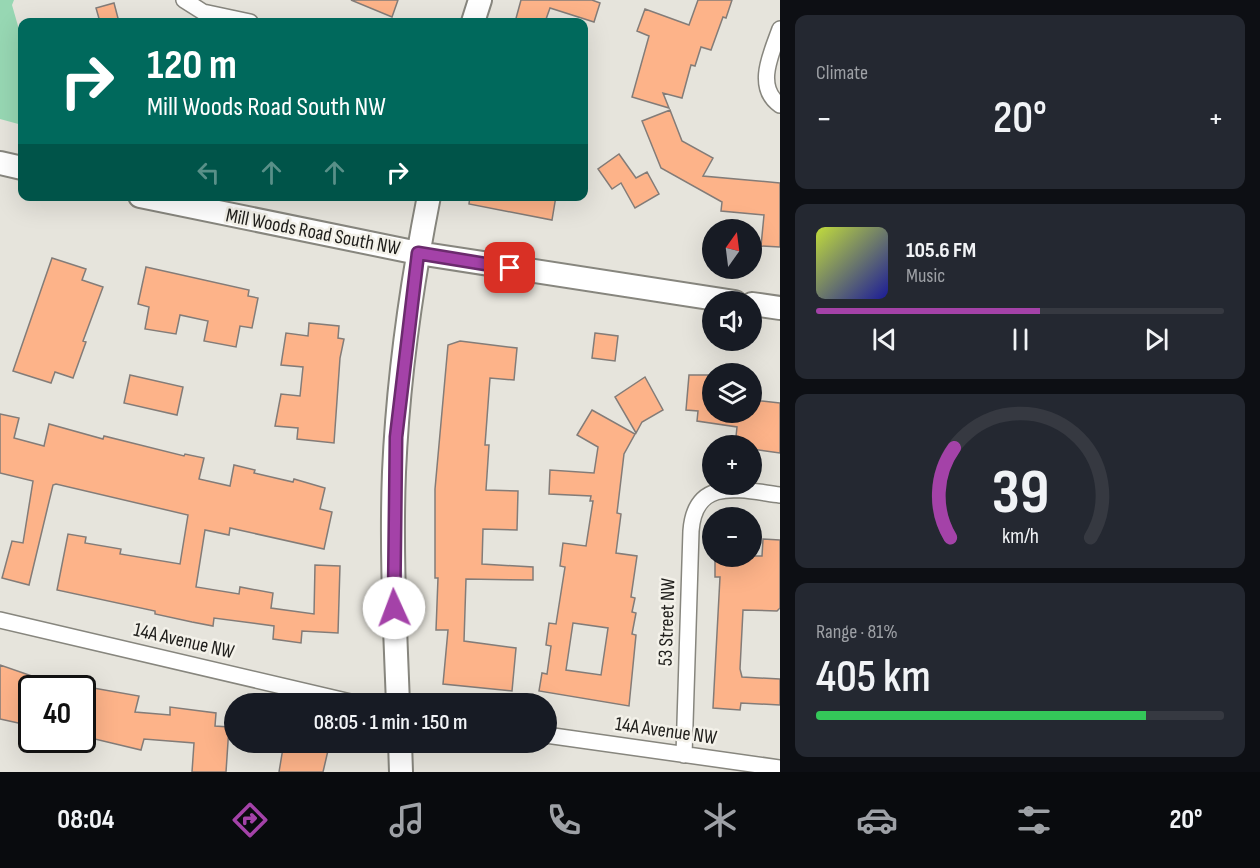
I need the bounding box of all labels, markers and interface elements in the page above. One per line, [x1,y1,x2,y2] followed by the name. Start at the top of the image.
[147,40,237,91] text: 120 m
[48,42,126,120] icon: right
[816,61,868,85] text: Climate
[147,91,386,123] text: Mill Woods Road South NW
[993,91,1047,146] text: 20°
[816,99,832,139] text: −
[1208,99,1224,139] text: +
[192,156,225,189] icon: left
[255,156,288,189] icon: ahead
[318,156,351,189] icon: ahead
[381,156,414,189] icon: right
[224,203,402,261] street label: Mill Woods Road South NW
[702,219,762,279] north arrow
[702,219,762,567] map controls
[906,237,976,264] text: 105.6 FM
[484,242,535,293] pin
[493,251,526,284] icon: arrive
[906,264,945,288] text: Music
[702,291,762,351] button: sound
[868,323,901,356] icon: previous
[1004,323,1037,356] icon: pause
[1140,323,1173,356] icon: next
[702,363,762,423] button: layers
[702,435,762,495] button: +
[991,456,1049,531] text: 39
[702,507,762,567] button: −
[1001,524,1039,549] text: km/h
[362,576,426,640] position arrow
[653,578,681,666] street label: 53 Street NW
[131,618,237,664] street label: 14A Avenue NW
[816,620,898,644] text: Range · 81%
[816,650,931,705] text: 405 km
[18,675,96,753] speed limit sign: 40
[314,709,467,736] text: 08:05 · 1 min · 150 m
[614,712,718,750] street label: 14A Avenue NW
[229,799,271,841] icon: directions
[386,799,428,841] icon: music
[543,799,585,841] icon: phone
[699,799,741,841] icon: climate
[856,799,898,841] icon: car
[1013,799,1055,841] icon: filters
[57,804,114,836] text: 08:04
[1169,804,1203,836] text: 20°

